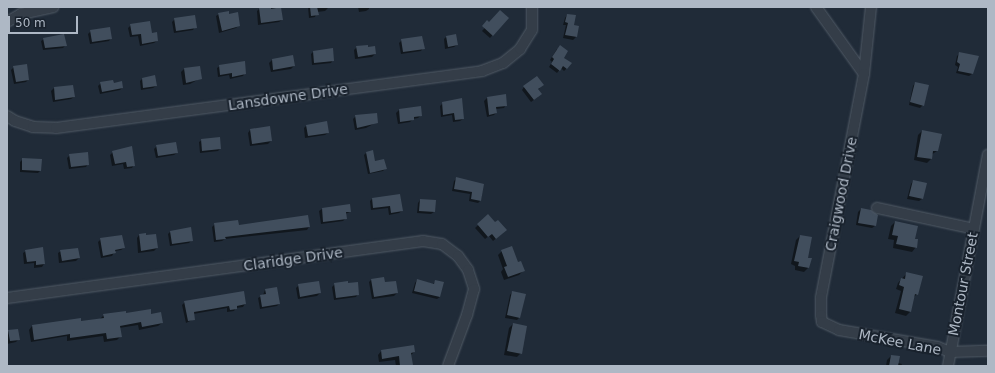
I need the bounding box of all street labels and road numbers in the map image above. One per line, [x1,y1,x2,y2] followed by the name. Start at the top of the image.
[227,80,349,114] street label: Lansdowne Drive
[822,135,860,253] street label: Craigwood Drive
[945,231,981,337] street label: Montour Street
[242,244,344,274] street label: Claridge Drive
[857,326,943,358] street label: McKee Lane

